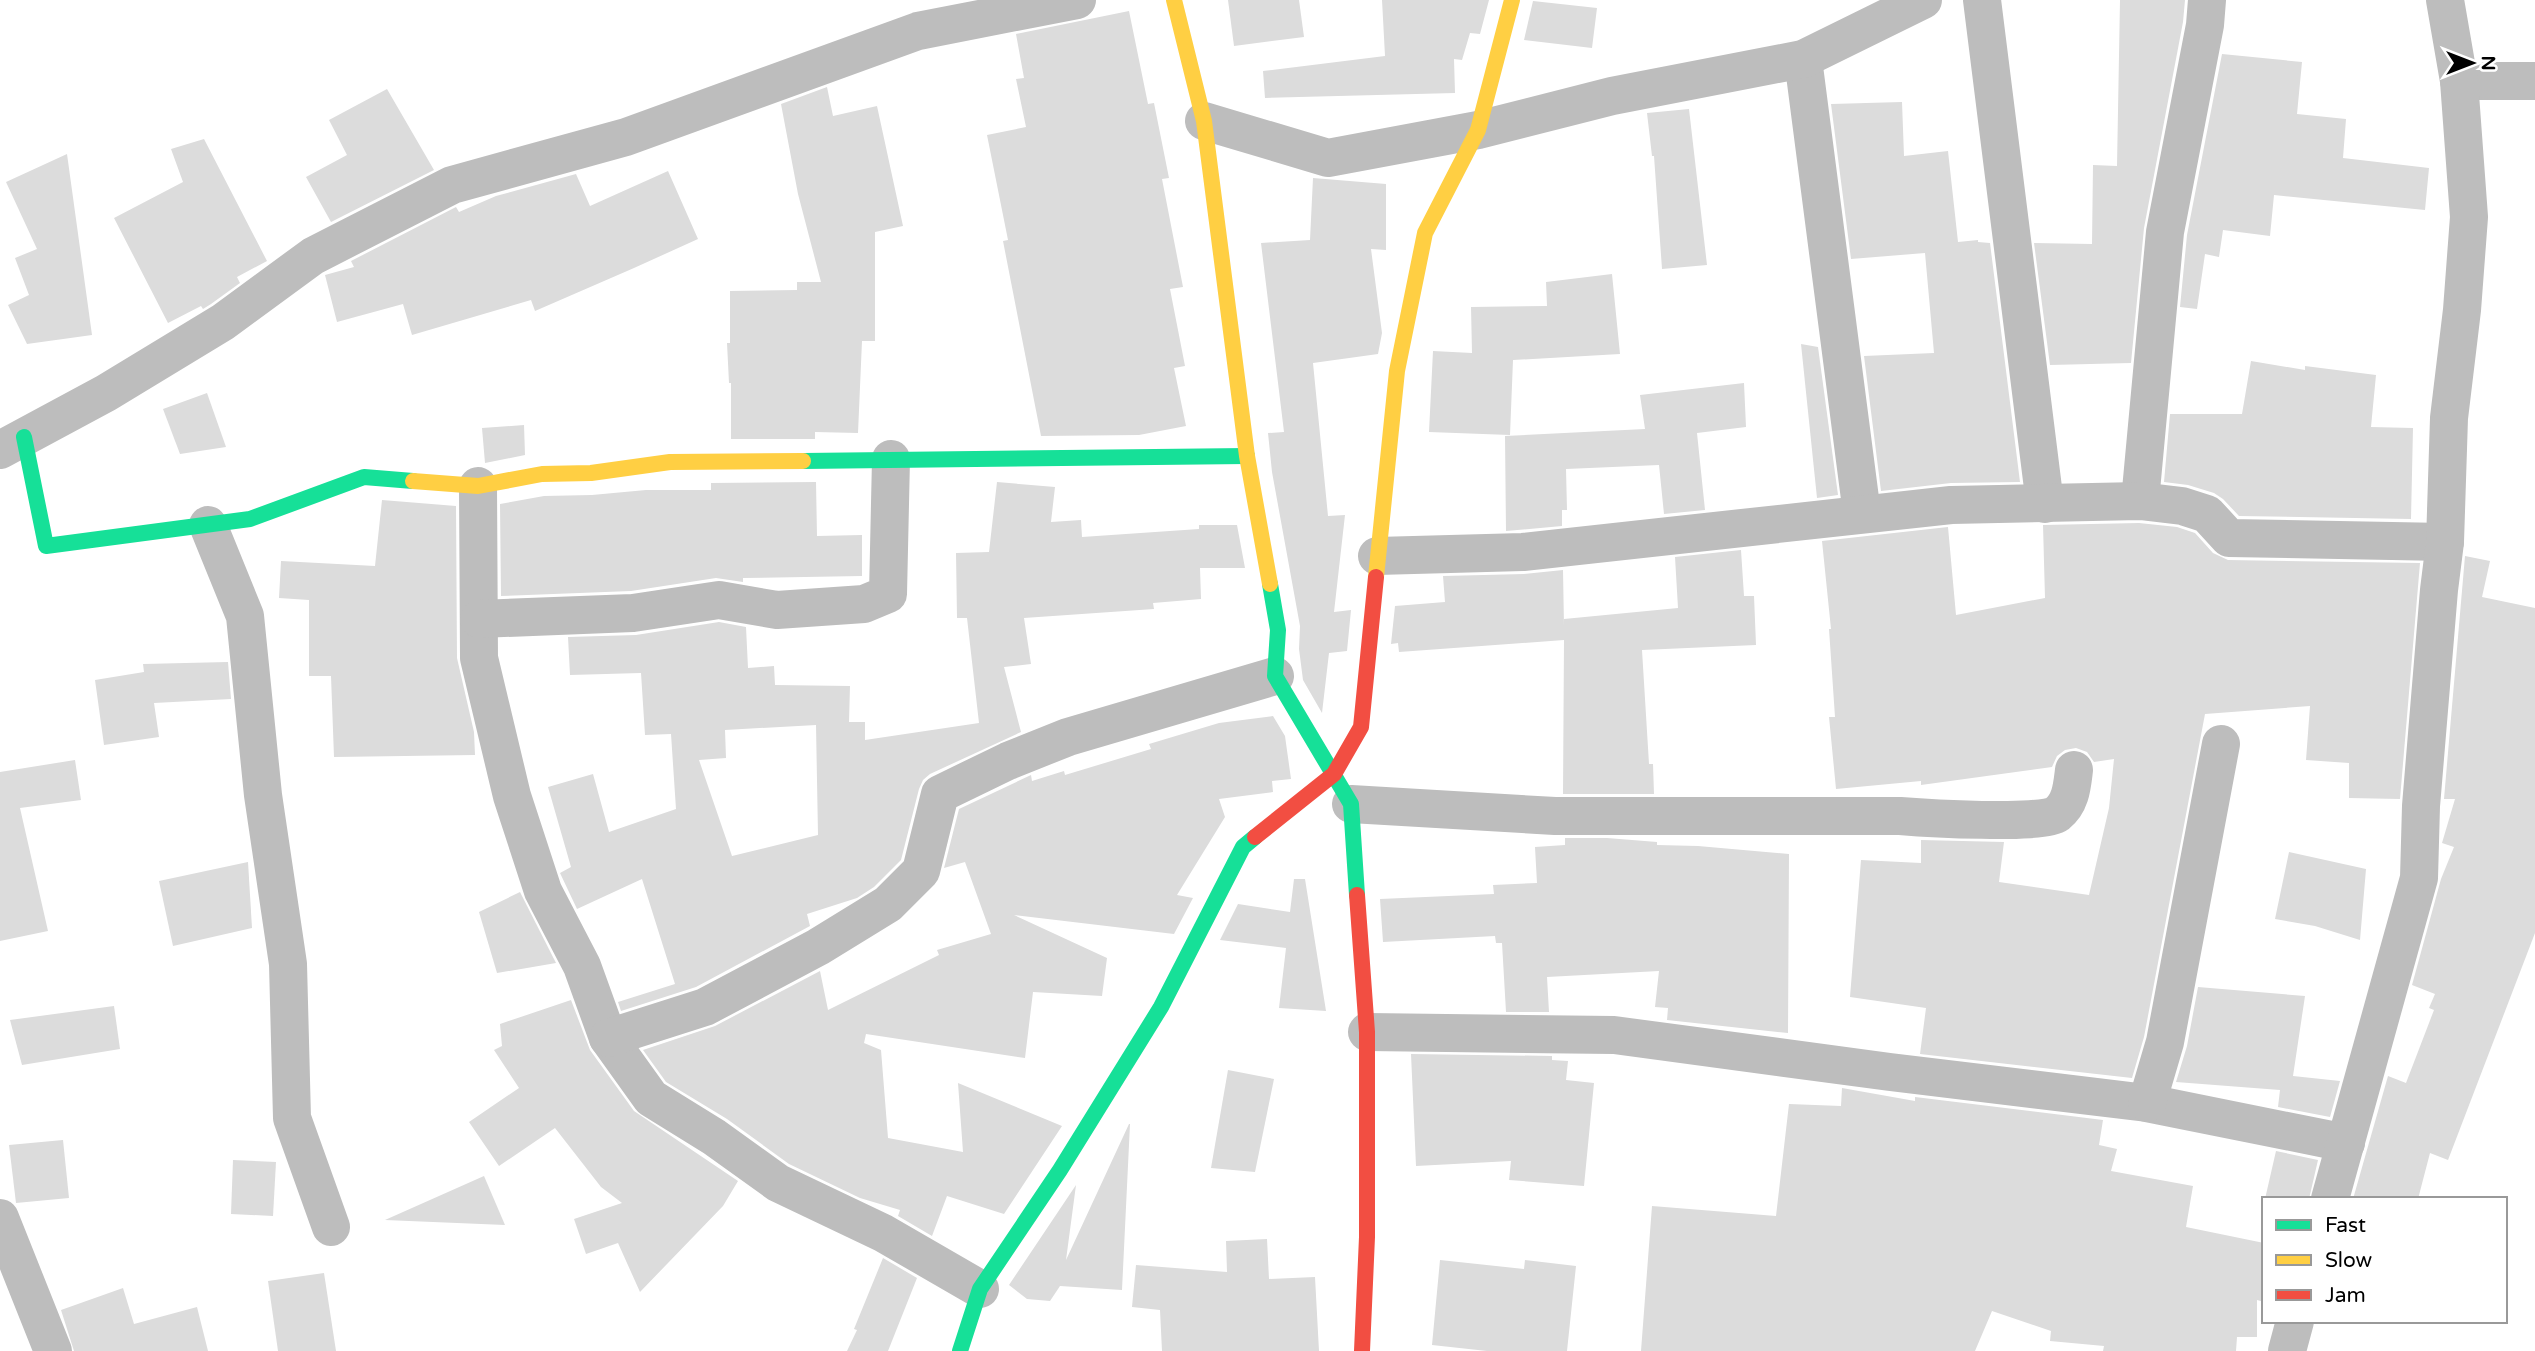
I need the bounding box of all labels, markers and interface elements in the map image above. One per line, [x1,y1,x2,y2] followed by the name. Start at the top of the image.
[2437,28,2507,98] north arrow
[2477,55,2499,71] text: N
[2262,1197,2507,1323] legend
[2325,1213,2366,1238] text: Fast
[2325,1248,2373,1273] text: Slow
[2325,1283,2366,1308] text: Jam

